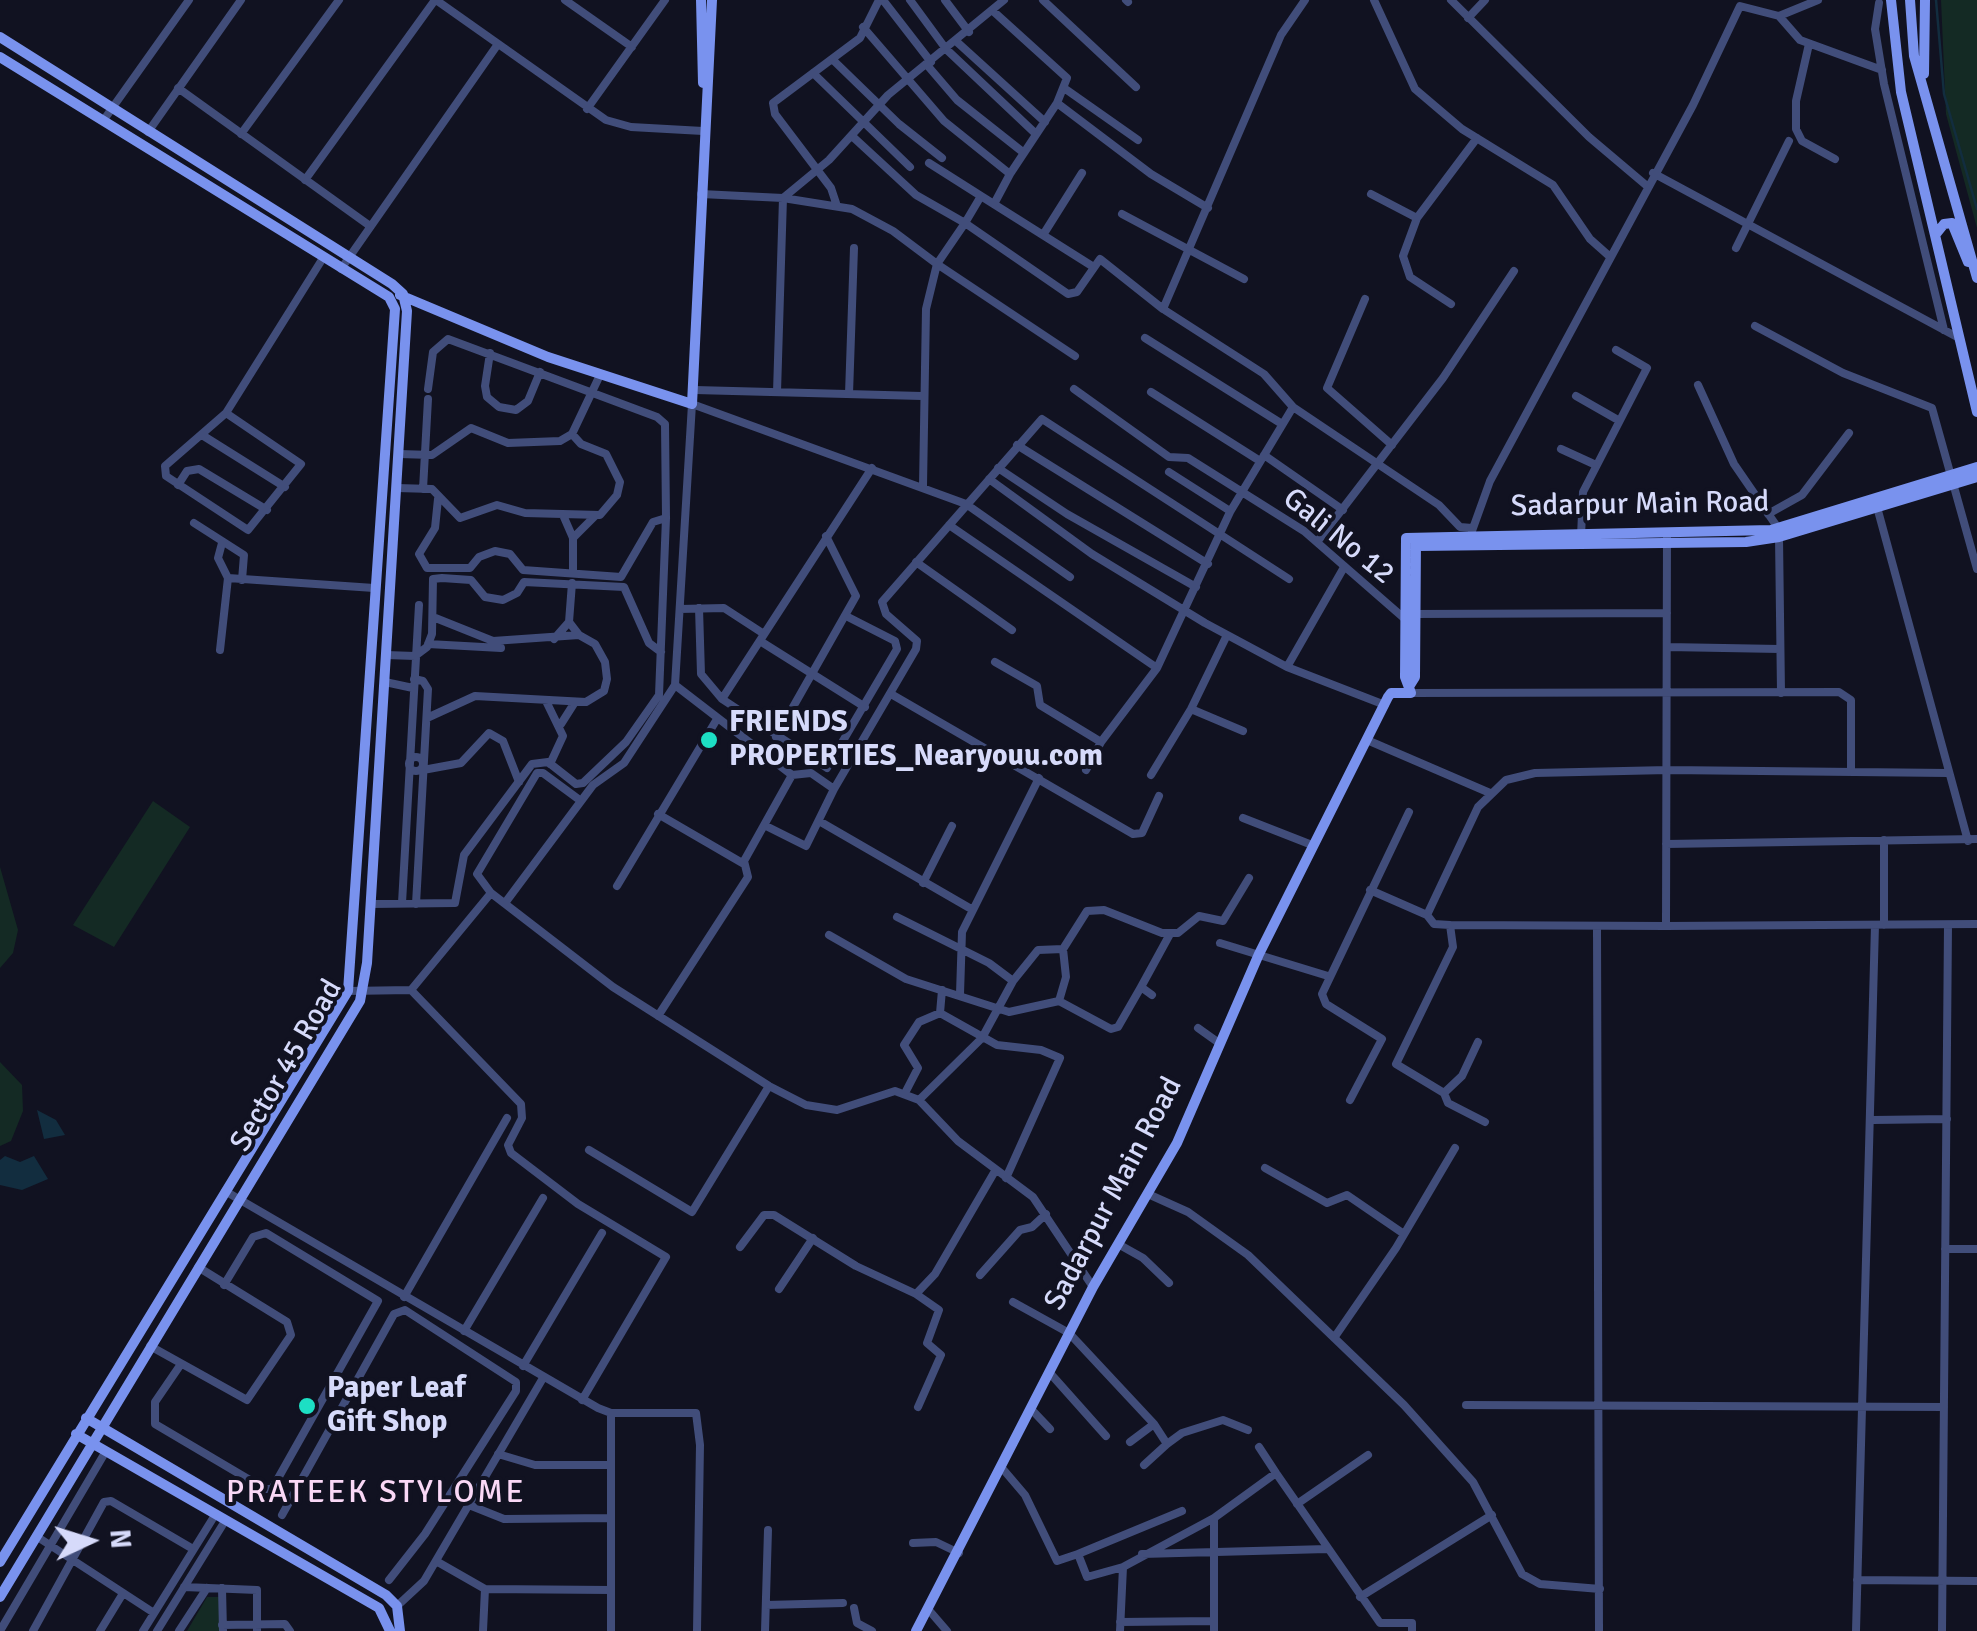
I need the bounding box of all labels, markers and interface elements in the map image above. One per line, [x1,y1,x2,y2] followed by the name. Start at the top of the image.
[1275,481,1401,593] street label: Gali No 12
[1510,485,1770,525] street label: Sadarpur Main Road
[729,705,1103,776] place label: FRIENDS PROPERTIES_Nearyouu.com
[698,729,720,751] marker: FRIENDS PROPERTIES_Nearyouu.com
[223,974,351,1158] street label: Sector 45 Road
[1037,1071,1191,1317] street label: Sadarpur Main Road
[327,1371,466,1442] place label: Paper Leaf Gift Shop
[296,1395,318,1417] marker: Paper Leaf Gift Shop
[226,1475,526,1513] district label: PRATEEK STYLOME
[40,1491,140,1591] north arrow
[102,1528,138,1550] text: N

